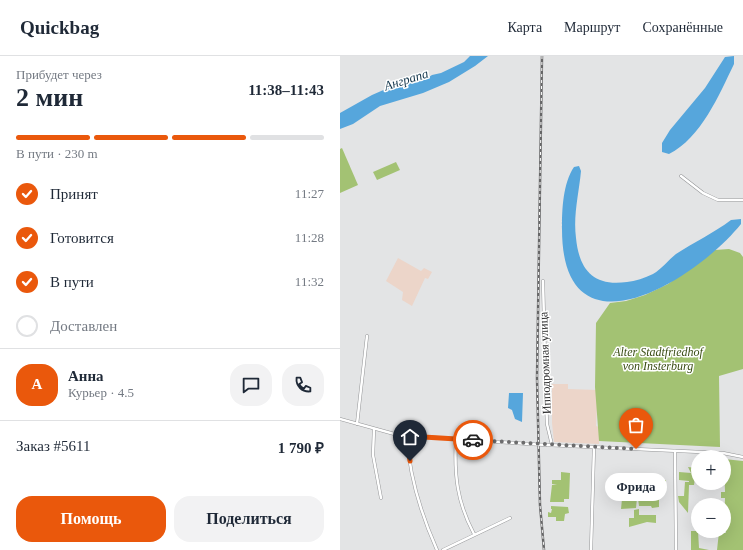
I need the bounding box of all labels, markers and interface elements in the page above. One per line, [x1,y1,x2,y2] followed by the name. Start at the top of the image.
[20,17,99,38] text: Quickbag
[507,20,542,35] text: Карта
[564,20,620,35] text: Маршрут
[642,20,723,35] text: Сохранённые
[381,66,431,94] water label: Анграпа
[16,67,102,82] text: Прибудет через
[248,82,324,98] text: 11:38–11:43
[16,83,83,112] text: 2 мин
[16,146,98,161] text: В пути · 230 m
[16,183,38,205] icon: check
[50,186,98,202] text: Принят
[295,186,324,201] text: 11:27
[16,227,38,249] icon: check
[50,230,114,246] text: Готовится
[295,230,324,245] text: 11:28
[16,271,38,293] icon: check
[50,274,94,290] text: В пути
[295,274,324,289] text: 11:32
[536,311,554,414] street label: Ипподромная улица
[50,318,117,334] text: Доставлен
[612,345,704,373] park label: Alter Stadtfriedhof von Insterburg
[230,364,272,406] button: chat
[282,364,324,406] button: phone
[68,368,104,384] text: Анна
[32,376,42,392] text: А
[68,385,134,400] text: Курьер · 4.5
[619,408,653,449] pin
[625,414,647,436] icon: bag
[393,420,427,461] pin
[453,420,493,460] courier
[399,426,421,448] icon: home
[462,429,484,451] icon: car
[16,438,91,454] text: Заказ #5611
[278,440,324,456] text: 1 790 ₽
[691,450,731,538] map controls
[691,450,731,490] button: +
[605,473,667,501] callout: Фрида
[617,479,655,494] text: Фрида
[16,496,166,542] button: Помощь
[174,496,324,542] button: Поделиться
[691,498,731,538] button: −

